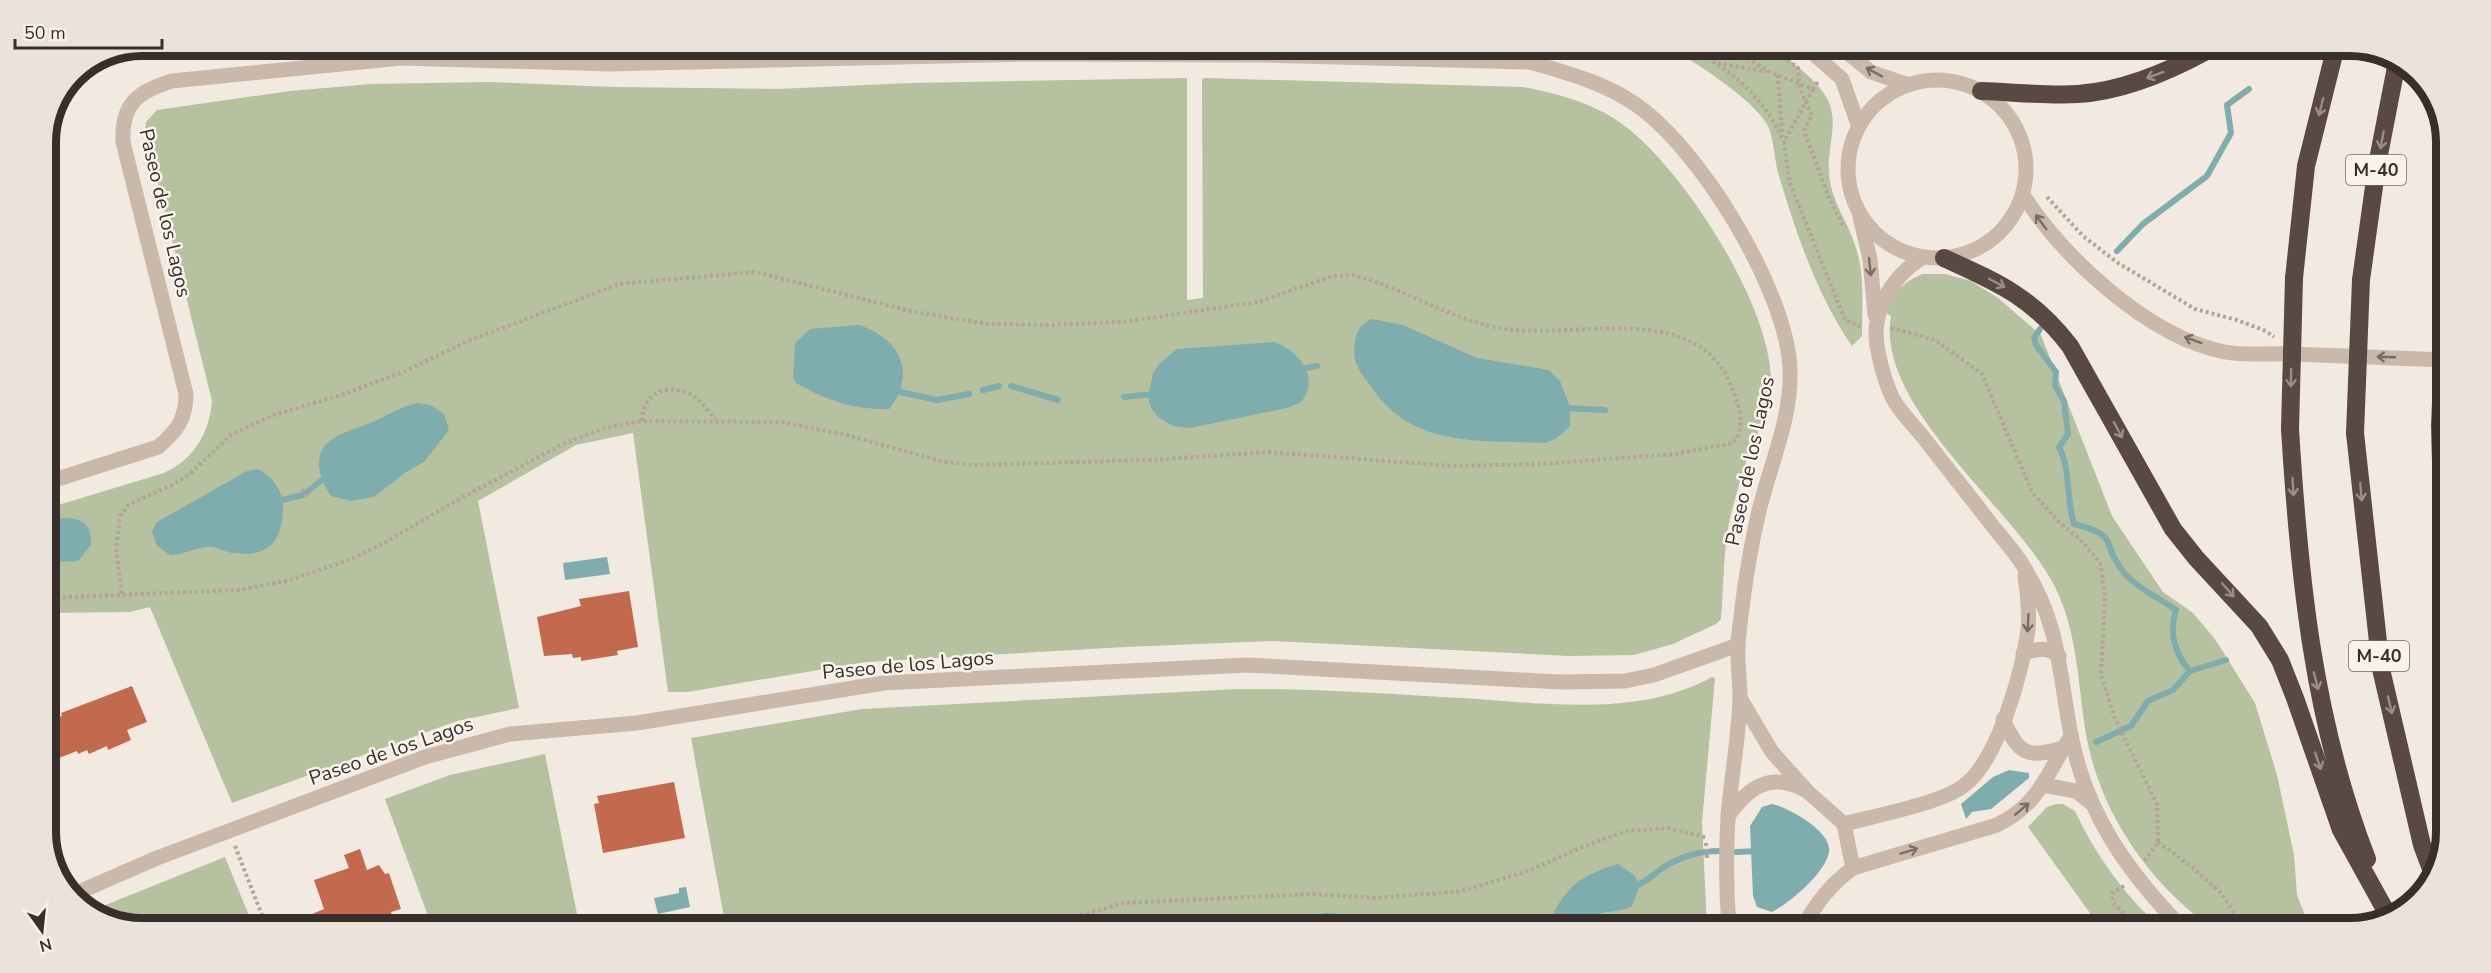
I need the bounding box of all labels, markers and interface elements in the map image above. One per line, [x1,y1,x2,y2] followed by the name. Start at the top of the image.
[15,12,162,50] scale bar
[24,21,66,45] text: 50 m
[1866,66,1883,78] one-way arrow
[2146,71,2165,82] one-way arrow
[2315,97,2327,116] one-way arrow
[132,126,198,300] street label: Paseo de los Lagos
[2376,130,2387,149] one-way arrow
[2346,155,2406,185] road number: M-40
[2035,214,2047,230] one-way arrow
[1865,256,1876,276] one-way arrow
[1988,277,2005,289] one-way arrow
[2184,334,2203,345] one-way arrow
[2376,352,2396,363] one-way arrow
[2286,368,2297,388] one-way arrow
[1719,374,1781,548] street label: Paseo de los Lagos
[2112,421,2124,438] one-way arrow
[2288,477,2299,497] one-way arrow
[2356,481,2367,501] one-way arrow
[2221,582,2234,598] one-way arrow
[2022,612,2033,632] one-way arrow
[2349,641,2409,671] road number: M-40
[821,644,995,686] street label: Paseo de los Lagos
[2311,671,2323,690] one-way arrow
[2384,696,2396,715] one-way arrow
[305,710,477,792] street label: Paseo de los Lagos
[2313,751,2324,769] one-way arrow
[2014,803,2030,816] one-way arrow
[1899,845,1918,856] one-way arrow
[12,901,72,961] north arrow
[37,932,54,957] text: N

